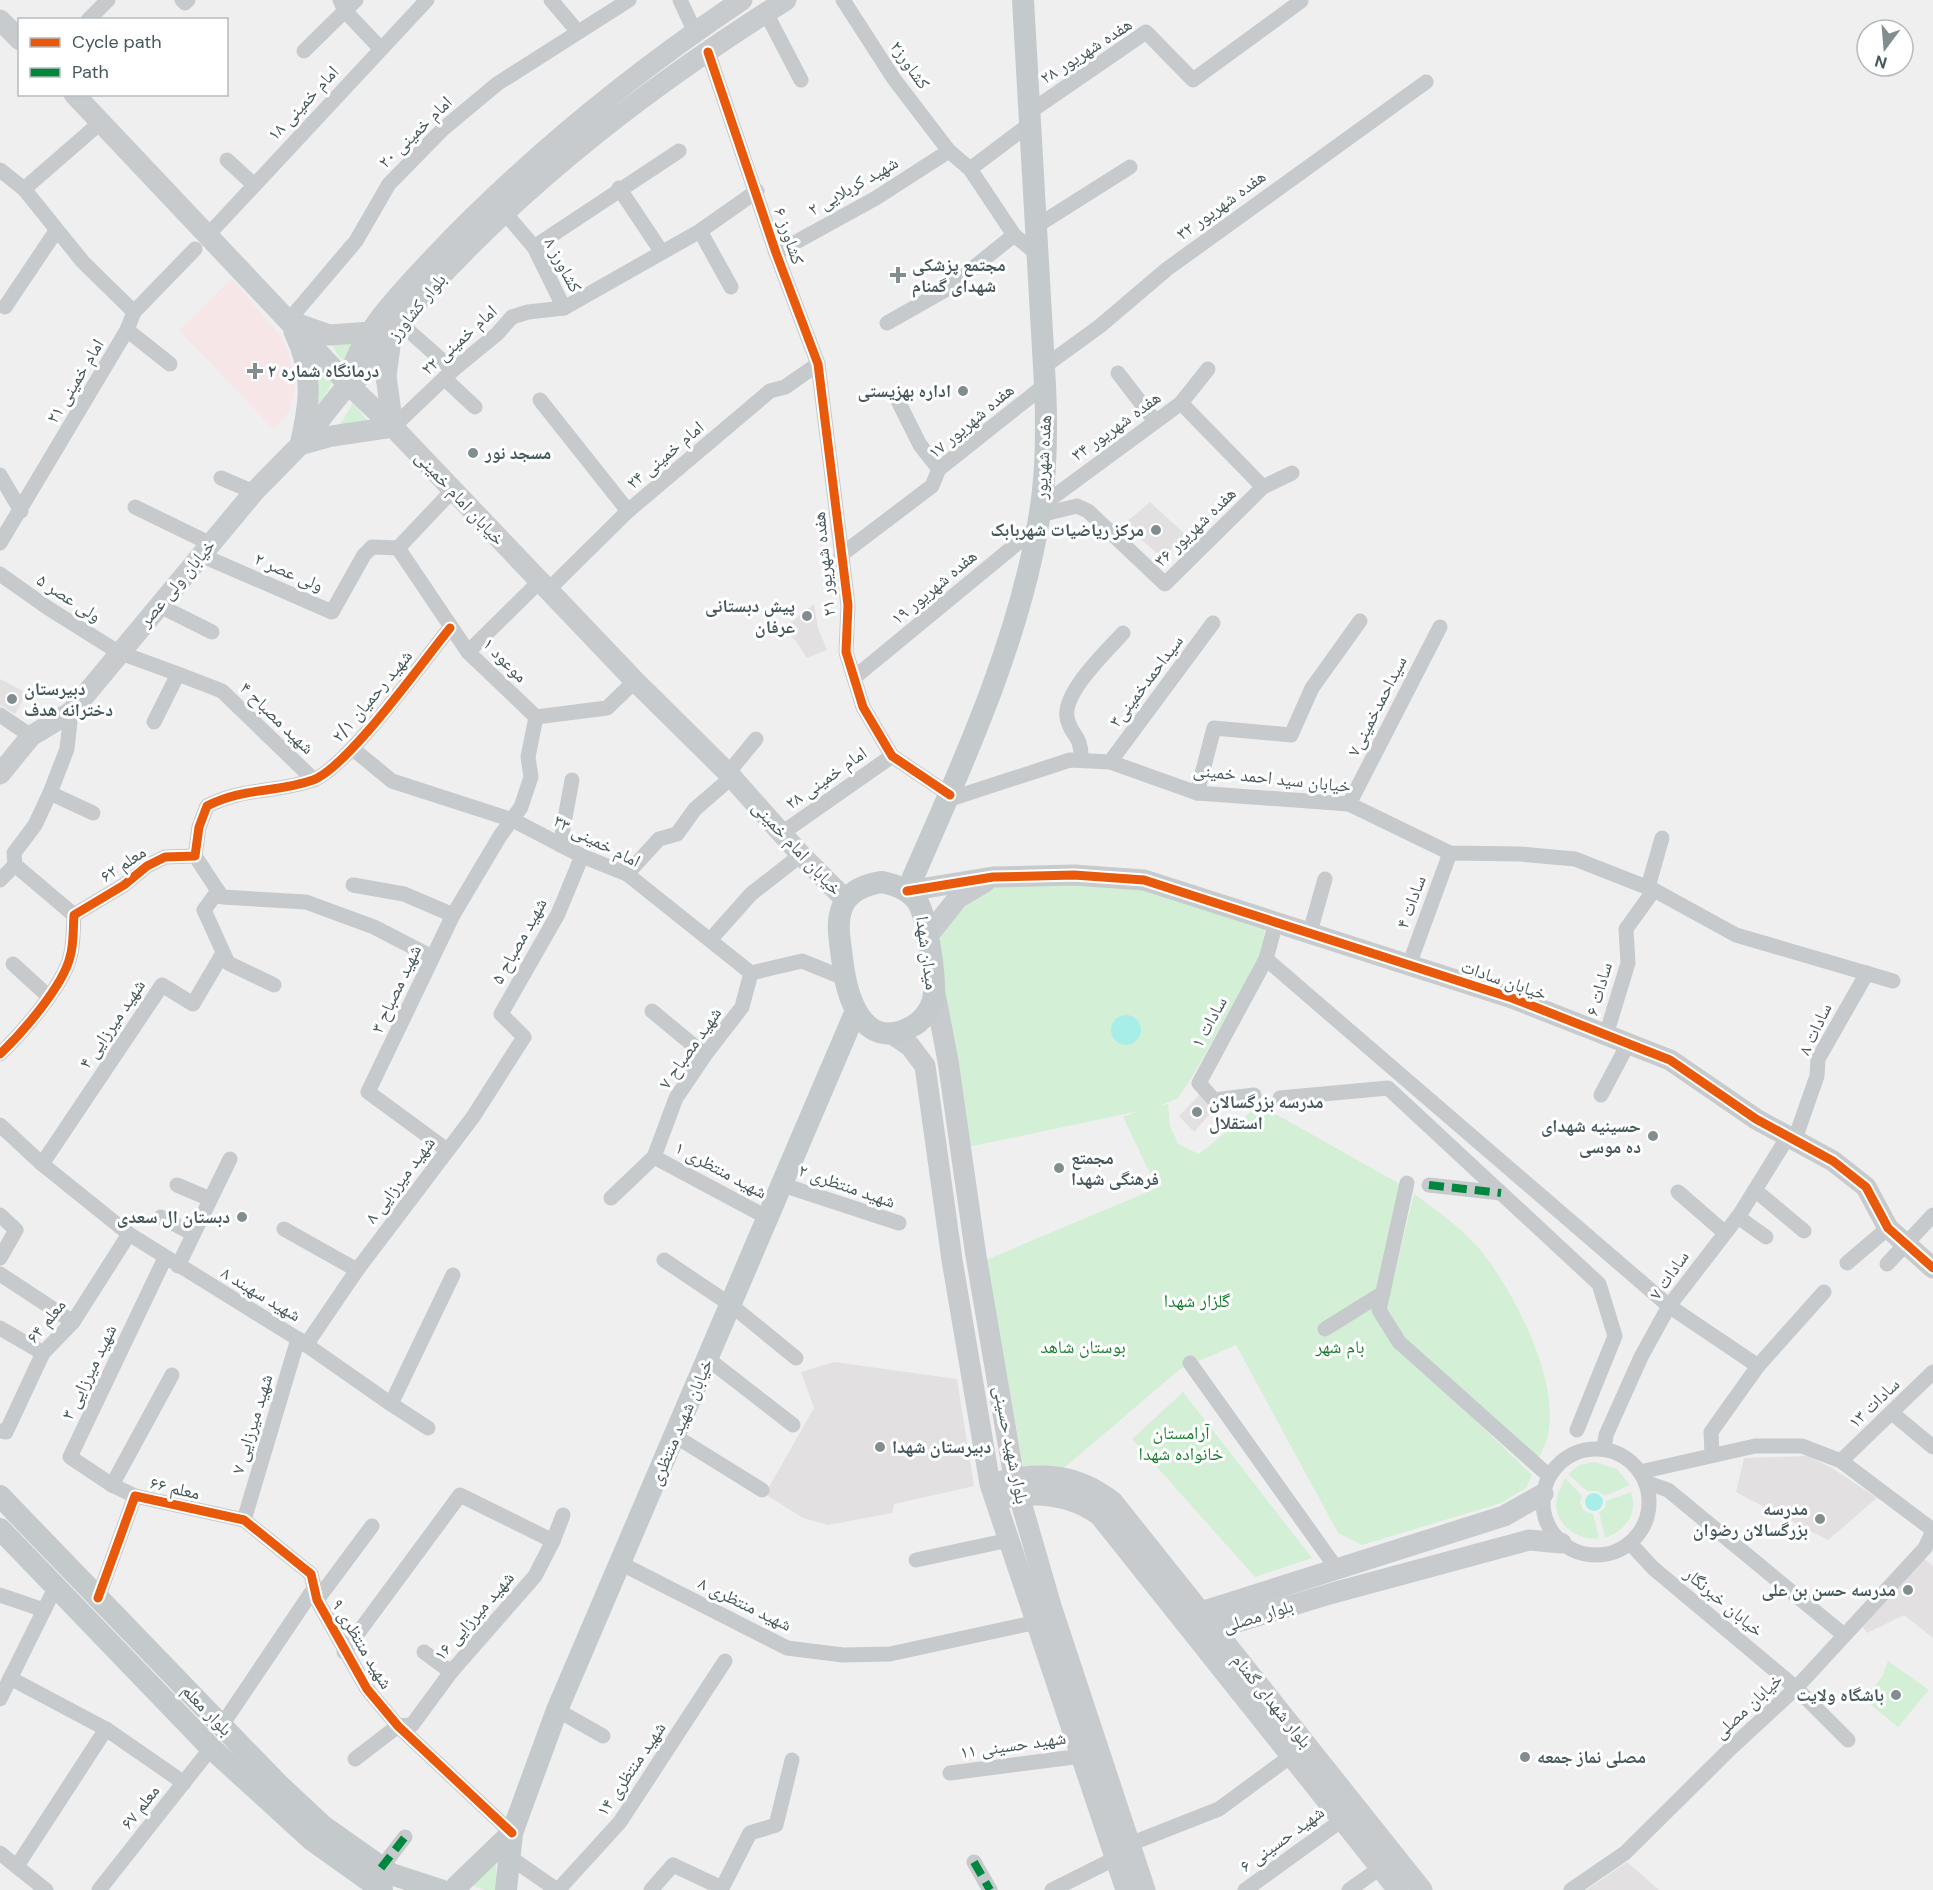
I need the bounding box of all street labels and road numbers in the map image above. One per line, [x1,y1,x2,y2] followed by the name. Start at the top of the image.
[1035,12,1137,90] street label: هفده شهریور ۲۸
[885,36,936,95] street label: کشاورز۲
[262,60,344,146] street label: امام خمینی ۱۸
[373,91,457,173] street label: امام خمینی ۲۰
[803,150,903,222] street label: شهید کربلایی ۲
[1171,164,1271,246] street label: هفده شهریور ۳۲
[768,204,810,268] street label: کشاورز ۶
[539,233,588,297] street label: کشاورز ۸
[382,268,452,346] street label: بلوار کشاورز
[416,299,502,381] street label: امام خمینی ۲۲
[40,334,110,428] street label: امام خمینی ۲۱
[923,378,1019,464] street label: هفده شهریور ۱۷
[1066,385,1166,467] street label: هفده شهریور ۳۴
[1029,414,1057,501] street label: هفده شهریور
[621,415,709,495] street label: امام خمینی ۲۴
[410,446,510,550] street label: خیابان امام خمینی
[1149,482,1241,572] street label: هفده شهریور ۳۶
[807,510,841,618] street label: هفده شهریور ۲۱
[133,534,221,632] street label: خیابان ولی عصر
[886,544,982,630] street label: هفده شهریور ۱۹
[251,547,327,597] street label: ولی عصر ۲
[32,568,106,628] street label: ولی عصر ۵
[1103,630,1189,732] street label: سیداحمدخمینی۳
[477,632,533,688] street label: موعود ۱
[326,645,418,747] street label: شهید رحمیان ۲/۱
[1341,652,1413,760] street label: سیداحمدخمینی۷
[235,676,319,760] street label: شهید مصباح ۴
[780,741,872,815] street label: امام خمینی ۲۸
[1192,758,1352,798] street label: خیابان سید احمد خمینی
[747,796,847,900] street label: خیابان امام خمینی
[549,809,645,873] street label: امام خمینی ۳۳
[95,840,151,888] street label: معلم ۶۲
[1390,872,1432,932] street label: سادات ۴
[486,894,552,988] street label: شهید مصباح ۵
[910,915,944,991] street label: میدان شهدا
[365,941,427,1037] street label: شهید مصباح ۳
[1458,954,1550,1006] street label: خیابان سادات
[1580,959,1618,1019] street label: سادات ۶
[73,975,151,1073] street label: شهید میرزایی ۴
[1185,992,1233,1052] street label: سادات ۱
[1793,999,1837,1059] street label: سادات ۸
[653,1002,727,1094] street label: شهید مصباح ۷
[359,1132,441,1228] street label: شهید میرزایی ۸
[671,1136,771,1204] street label: شهید منتظری ۱
[795,1158,899,1214] street label: شهید منتظری ۲
[1643,1246,1695,1304] street label: سادات ۷
[217,1261,305,1327] street label: شهید سهبند ۸
[21,1294,71,1348] street label: معلم ۶۴
[56,1320,122,1424] street label: شهید میرزایی ۳
[643,1355,719,1489] street label: خیابان شهید منتظری
[225,1371,279,1477] street label: شهید میرزایی ۷
[1843,1372,1905,1434] street label: سادات ۱۳
[988,1384,1034,1506] street label: بلوار شهید حسینی
[148,1471,202,1505] street label: معلم ۶۶
[1679,1561,1768,1642] street label: خیابان خبرنگار
[428,1566,520,1666] street label: شهید میرزایی ۱۶
[694,1571,796,1637] street label: شهید منتظری ۸
[1220,1594,1296,1638] street label: بلوار مصلی
[326,1595,398,1693] street label: شهید منتظری ۹
[1227,1649,1317,1753] street label: بلوار شهدای گمنام
[1708,1668,1788,1744] street label: خیابان مصلی
[176,1679,238,1741] street label: بلوار معلم
[591,1717,671,1821] street label: شهید منتظری ۱۴
[958,1726,1068,1764] street label: شهید حسینی ۱۱
[115,1780,165,1834] street label: معلم ۶۷
[1235,1800,1329,1878] street label: شهید حسینی ۶

